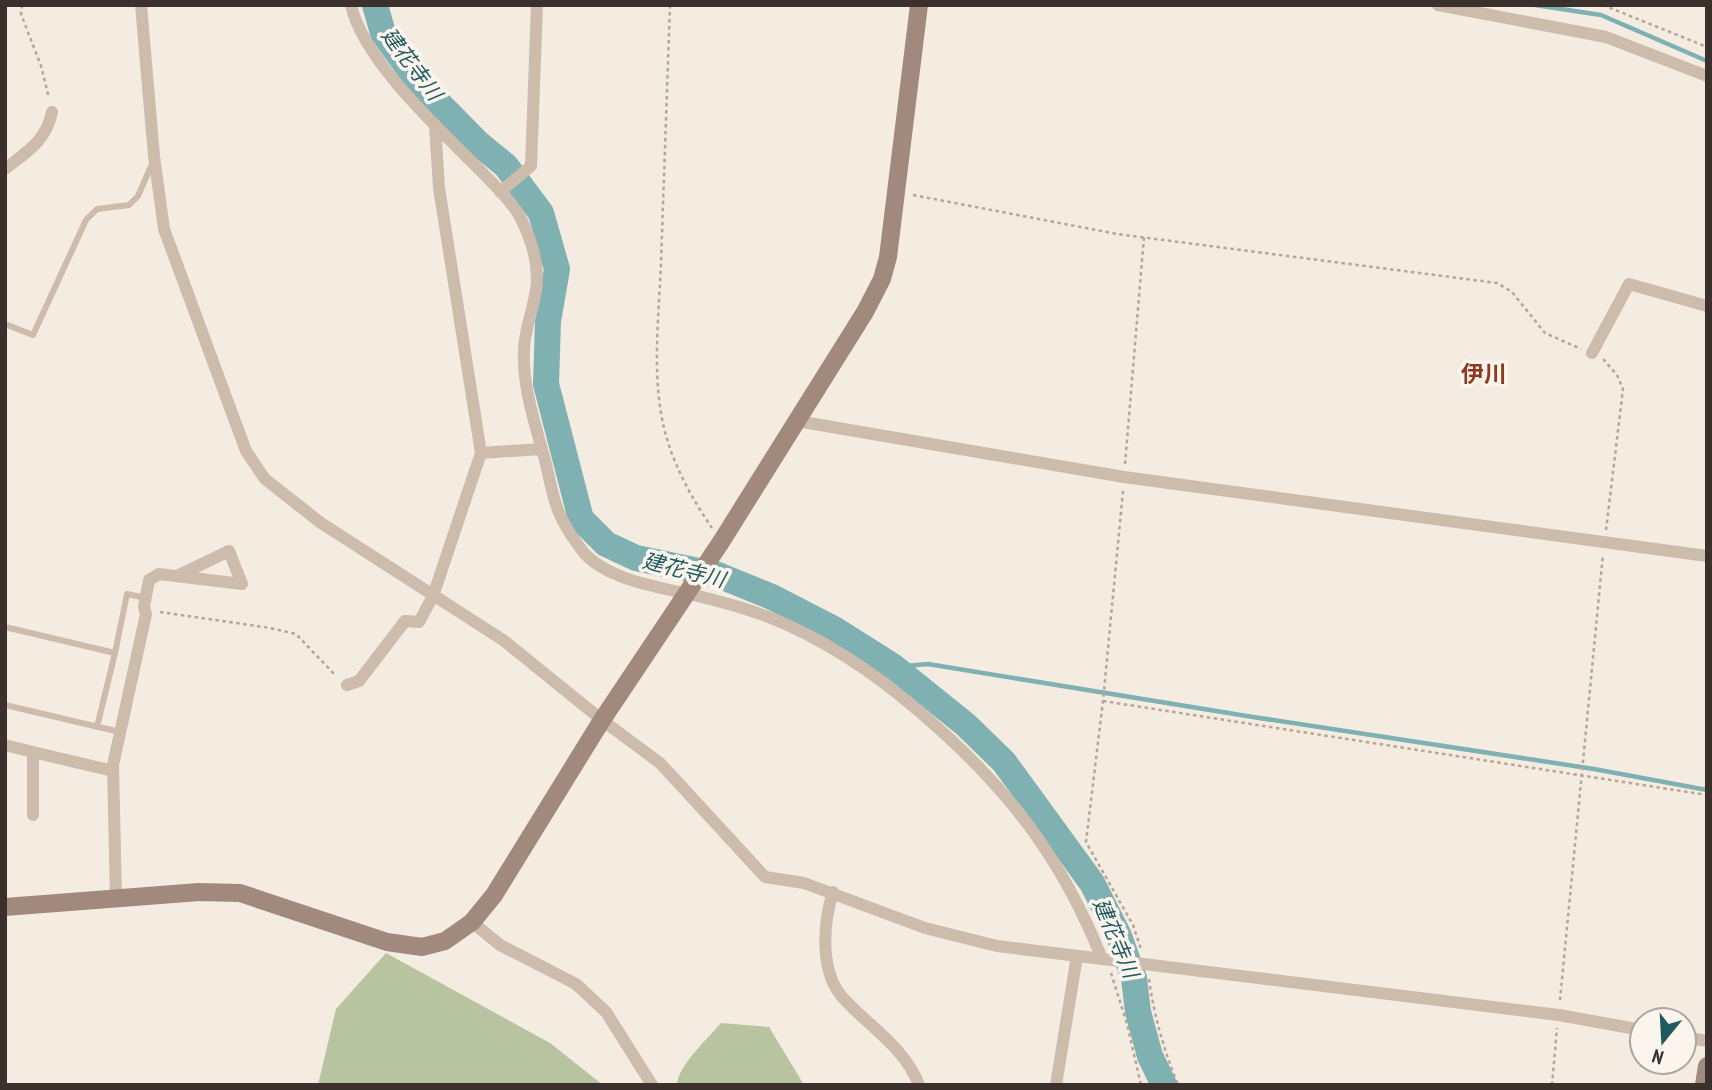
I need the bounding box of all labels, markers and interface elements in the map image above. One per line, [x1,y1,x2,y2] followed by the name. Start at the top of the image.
[376,22,449,107] water label: 建花寺川
[1461,359,1507,388] district label: 伊川
[640,547,730,594] water label: 建花寺川
[1087,894,1146,984] water label: 建花寺川
[1628,1006,1698,1076] north arrow
[1649,1044,1666,1070] text: N

